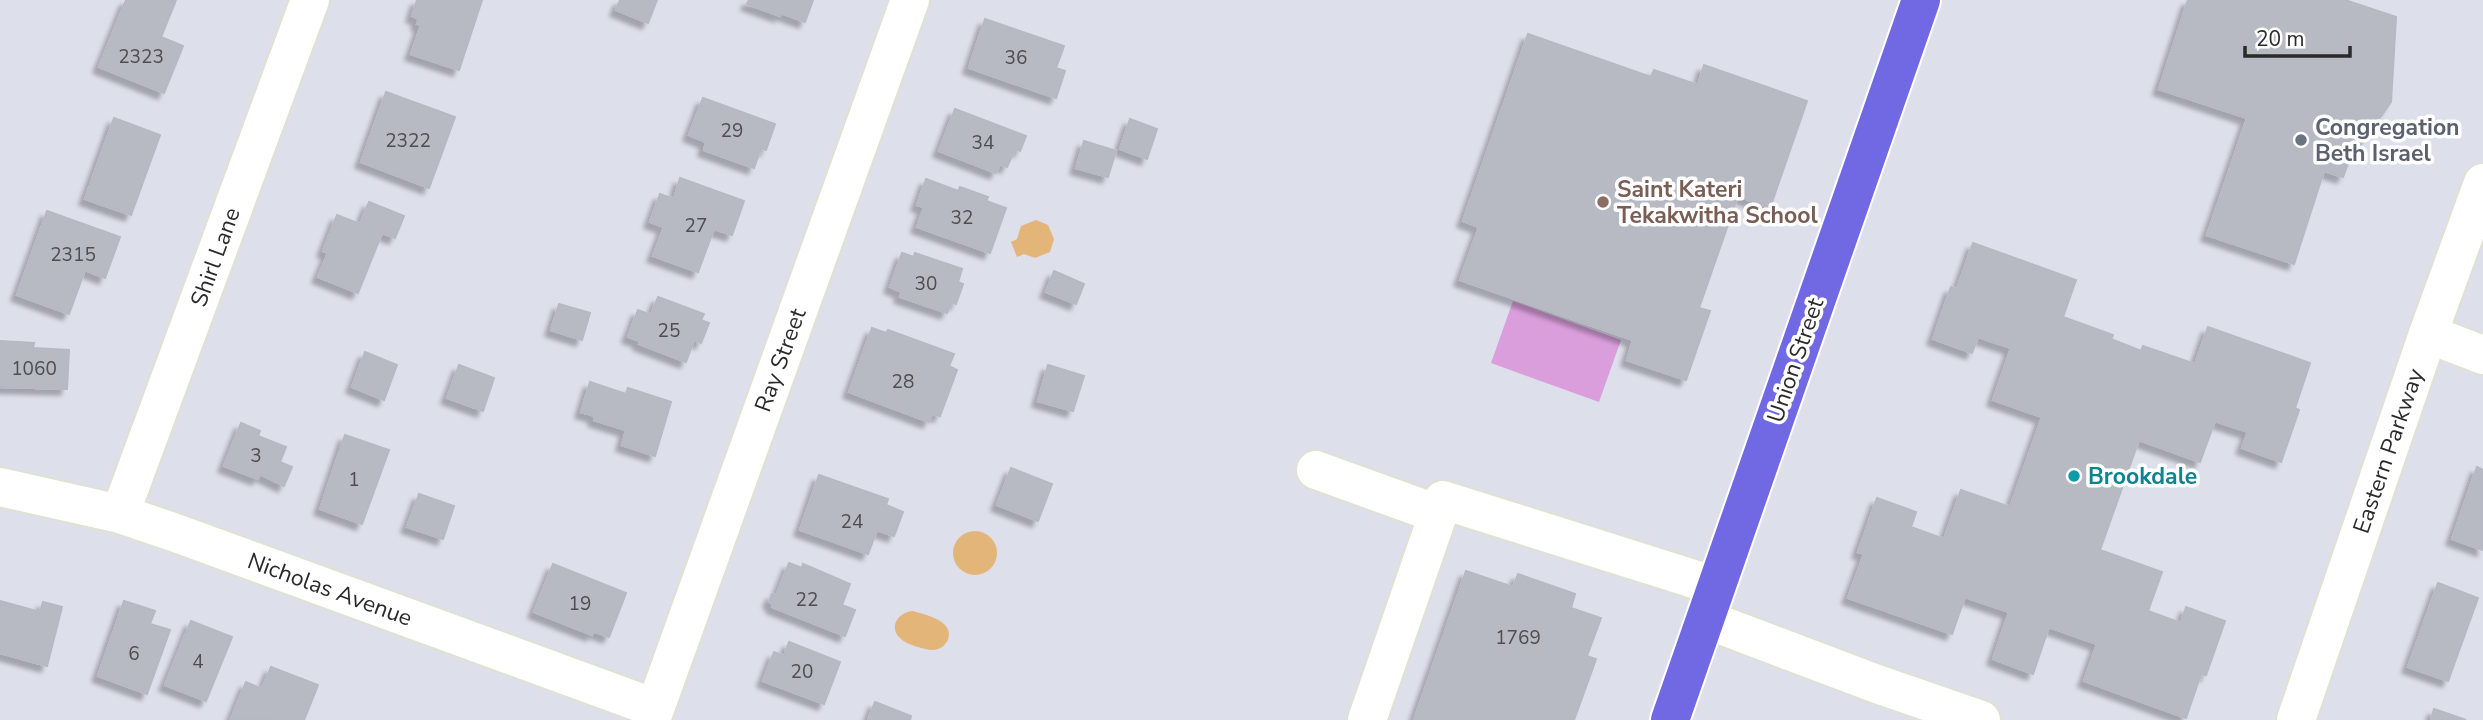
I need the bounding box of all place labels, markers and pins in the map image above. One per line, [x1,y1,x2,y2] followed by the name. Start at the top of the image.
[2315,112,2460,169] place label: Congregation Beth Israel
[2293,132,2309,148] marker: Congregation Beth Israel
[1617,174,1819,231] place label: Saint Kateri Tekakwitha School
[1595,194,1611,210] marker: Saint Kateri Tekakwitha School
[2088,461,2197,492] place label: Brookdale
[2066,468,2082,484] marker: Brookdale

